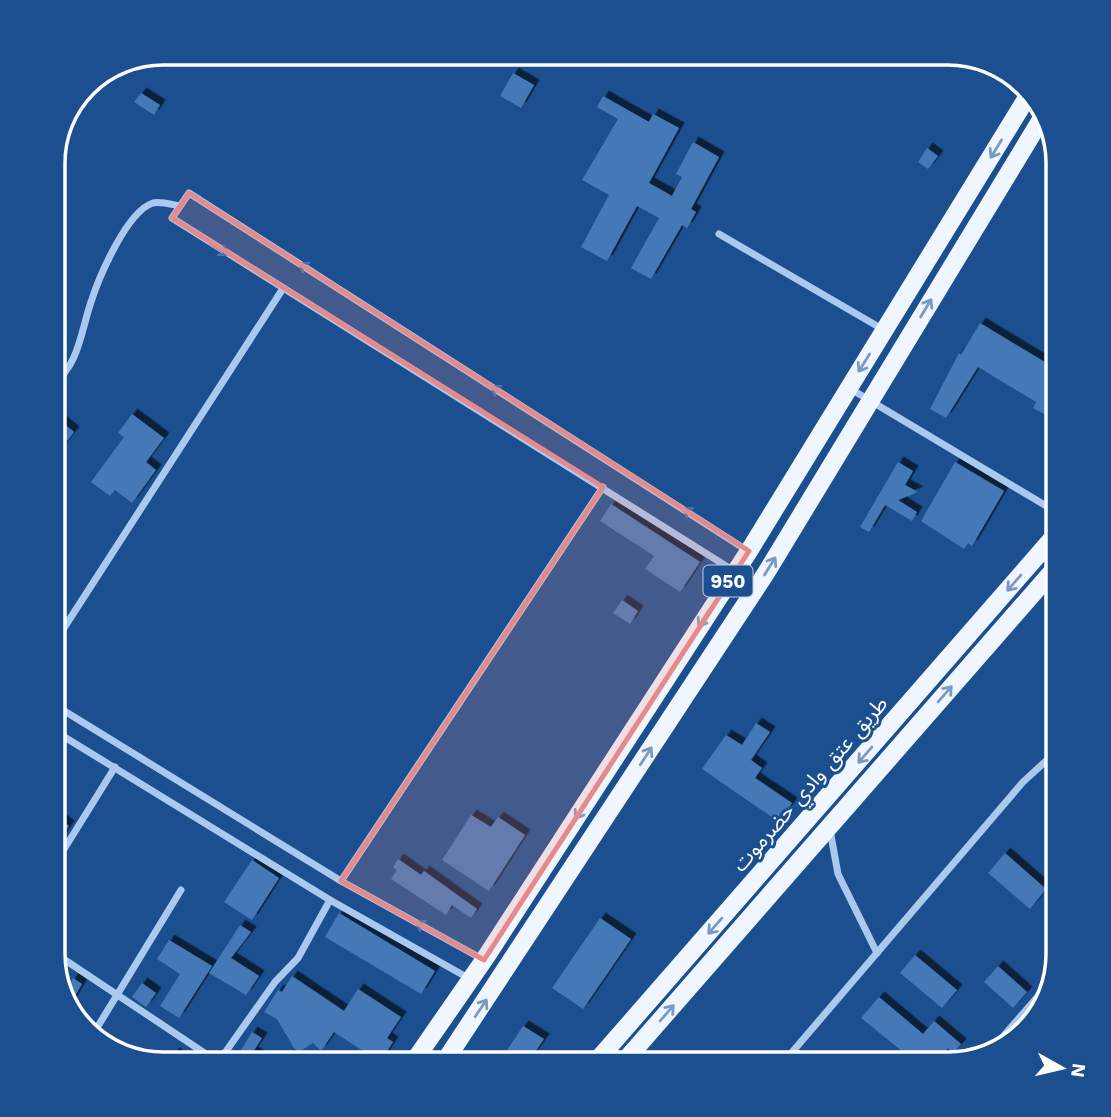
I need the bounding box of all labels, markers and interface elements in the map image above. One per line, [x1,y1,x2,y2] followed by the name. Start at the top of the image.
[988,138,1002,158] one-way arrow
[209,241,228,256] one-way arrow
[299,262,318,277] one-way arrow
[920,299,934,319] one-way arrow
[857,353,871,373] one-way arrow
[490,384,510,398] one-way arrow
[682,507,702,521] one-way arrow
[763,556,777,576] one-way arrow
[704,566,752,596] road number: 950
[1006,574,1022,592] one-way arrow
[697,608,711,628] one-way arrow
[937,685,953,703] one-way arrow
[727,691,895,879] street label: طريق عتق وادي حضرموت
[857,746,873,764] one-way arrow
[639,747,653,767] one-way arrow
[574,799,588,819] one-way arrow
[707,917,723,935] one-way arrow
[415,920,435,934] one-way arrow
[474,999,488,1018] one-way arrow
[659,1004,675,1022] one-way arrow
[1027,1033,1097,1103] north arrow
[1066,1062,1091,1079] text: N

